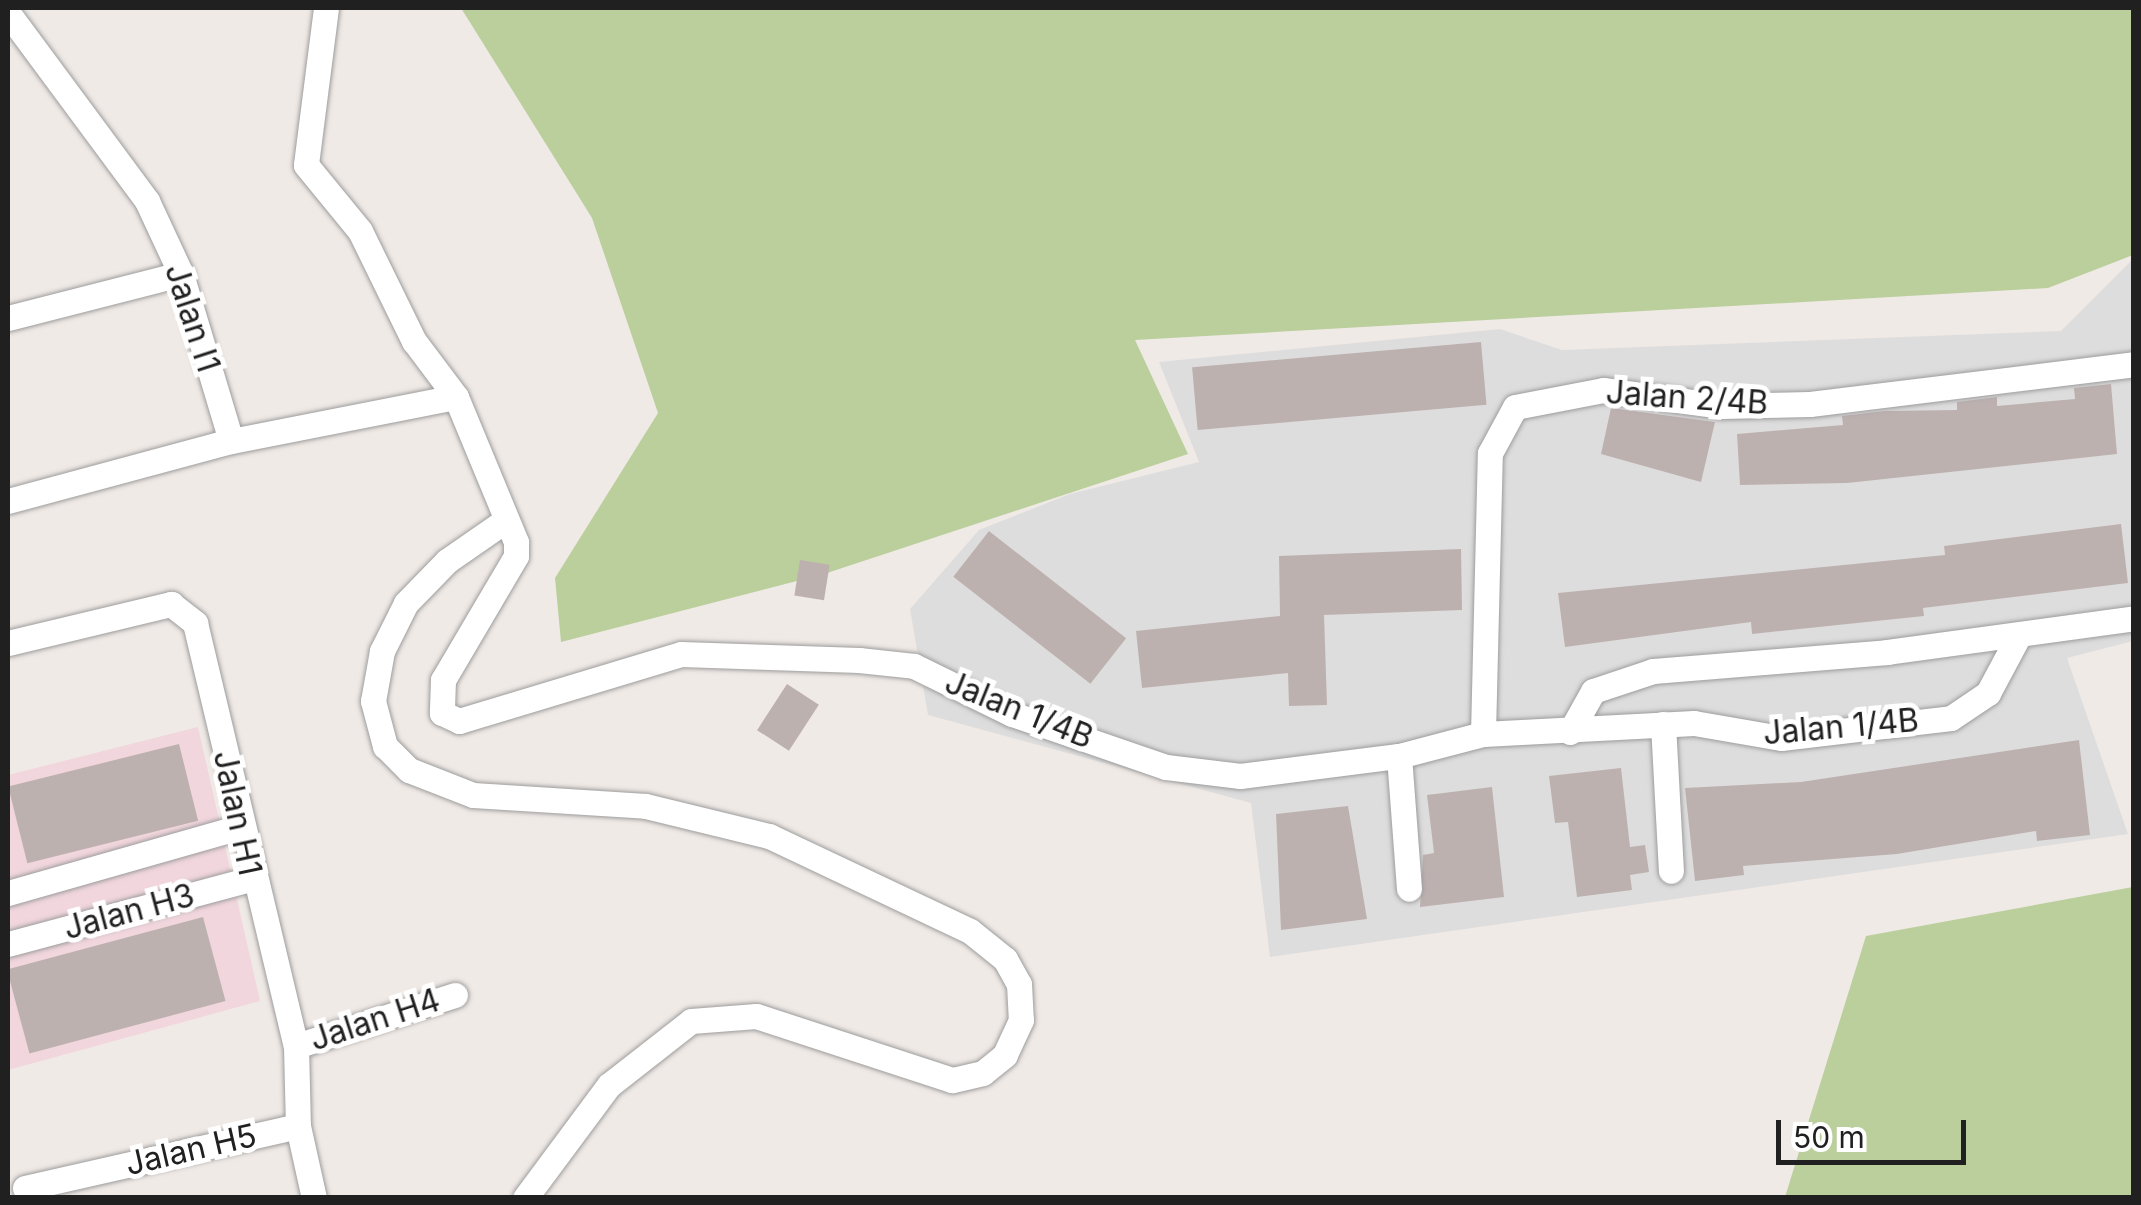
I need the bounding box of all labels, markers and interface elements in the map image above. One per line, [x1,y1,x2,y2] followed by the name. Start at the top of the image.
[157,259,227,377] street label: Jalan I1
[1605,373,1769,423] street label: Jalan 2/4B
[939,663,1099,757] street label: Jalan 1/4B
[1762,701,1920,753] street label: Jalan 1/4B
[205,747,269,879] street label: Jalan H1
[60,876,198,948] street label: Jalan H3
[305,981,445,1059] street label: Jalan H4
[1781,1100,1971,1162] scale bar
[122,1116,260,1184] street label: Jalan H5
[1793,1119,1865,1155] text: 50 m

